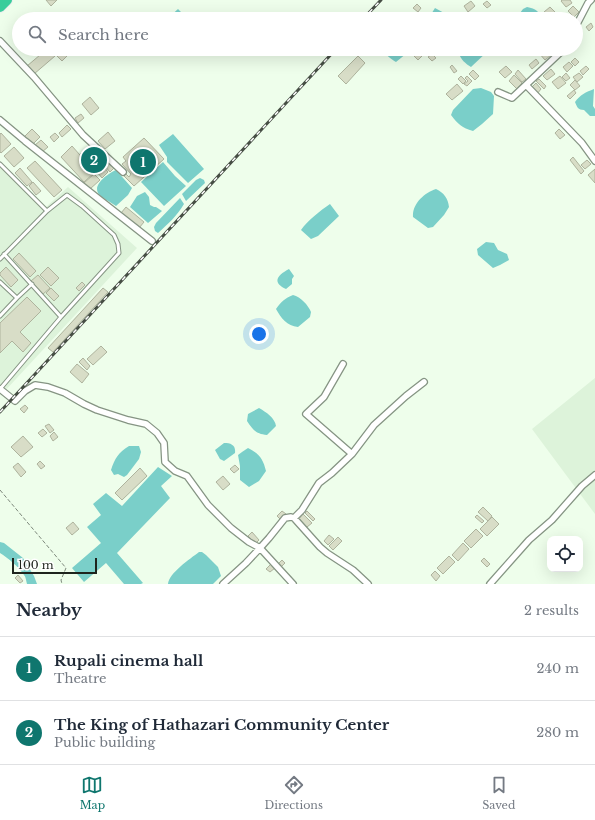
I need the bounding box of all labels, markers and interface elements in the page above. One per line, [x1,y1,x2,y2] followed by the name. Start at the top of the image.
[12,12,583,56] search box
[26,23,48,45] icon: search
[58,25,149,44] text: Search here
[81,145,107,175] pin: 2
[130,147,156,177] pin: 1
[249,324,269,344] your location
[547,536,583,572] map controls
[547,536,583,572] button: locate
[12,556,97,575] scale bar
[18,558,54,572] text: 100 m
[16,600,82,621] text: Nearby
[524,602,579,619] text: 2 results
[54,651,203,670] text: Rupali cinema hall
[26,660,32,677] text: 1
[536,660,579,677] text: 240 m
[54,670,106,687] text: Theatre
[54,715,389,734] text: The King of Hathazari Community Center
[25,724,33,741] text: 2
[536,724,579,741] text: 280 m
[54,734,155,751] text: Public building
[80,774,105,812] tab: Map
[264,774,323,812] tab: Directions
[482,774,515,812] tab: Saved

